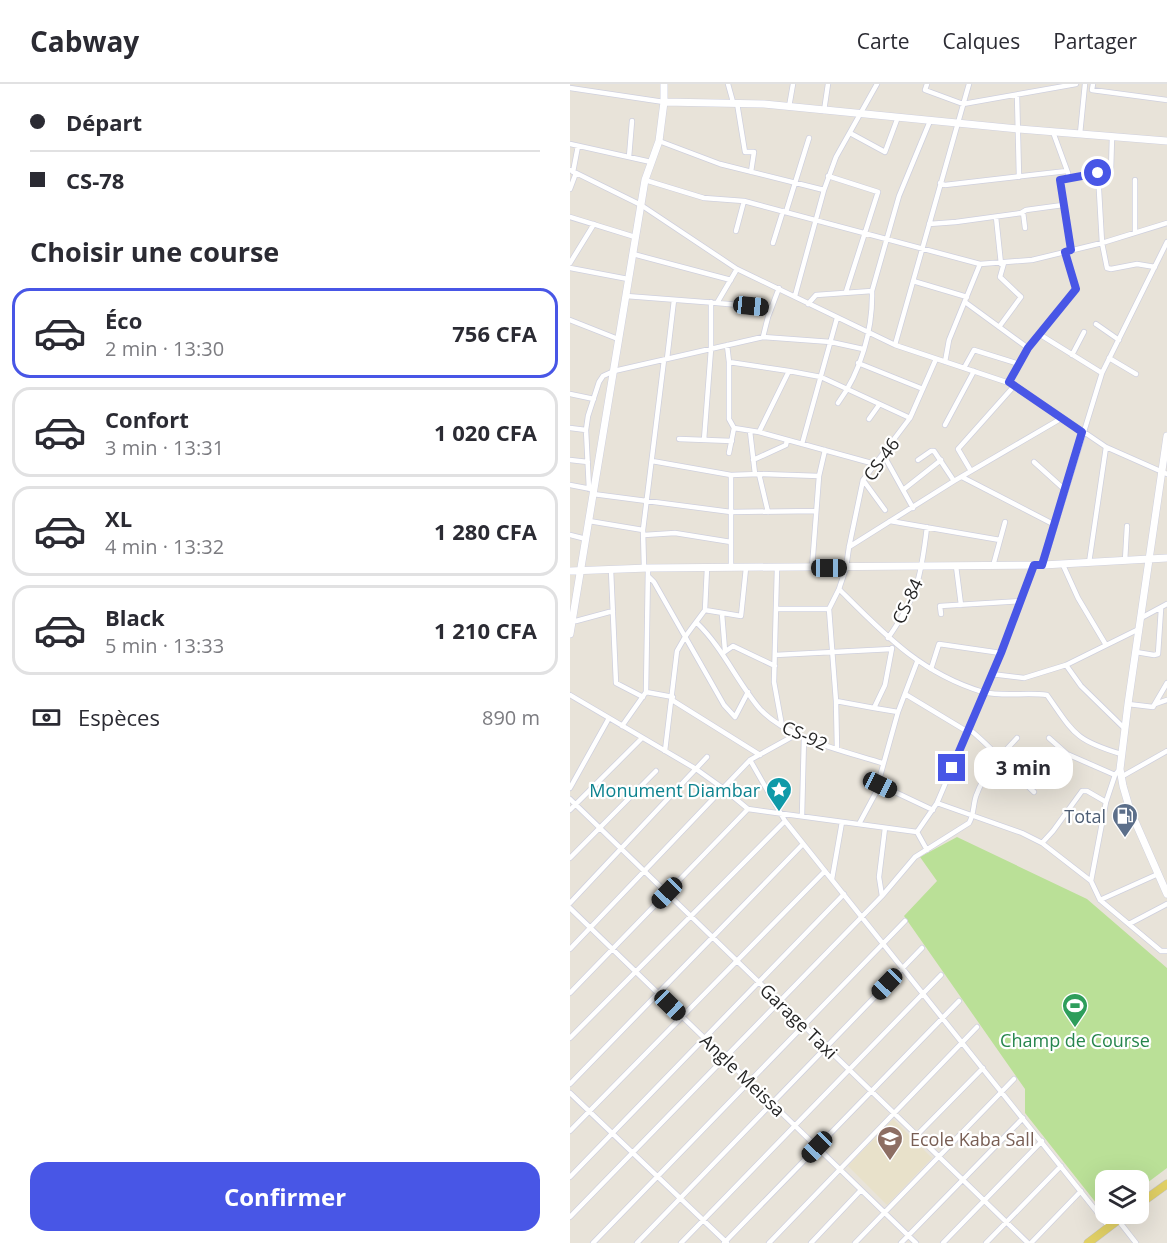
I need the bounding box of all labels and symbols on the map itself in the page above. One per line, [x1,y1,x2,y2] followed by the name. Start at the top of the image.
[1084,159,1111,186] route start
[732,295,770,317] car
[858,433,904,485] street label: CS-46
[811,559,847,577] car
[886,574,928,628] street label: CS-84
[778,714,832,756] street label: CS-92
[973,747,1072,789] callout: 3 min
[938,754,965,781] route end
[860,769,900,801] car
[764,775,794,813] place icon: Monument Diambar
[589,778,761,802] place label: Monument Diambar
[1110,801,1140,839] fuel station icon: Total
[1064,804,1106,828] place label: Total
[648,874,686,912] car
[868,965,906,1003] car
[755,978,843,1064] street label: Garage Taxi
[651,986,689,1024] car
[1060,991,1090,1029] sports icon: Champ de Course
[695,1028,791,1122] street label: Angle Meissa
[1000,1028,1150,1052] place label: Champ de Course
[875,1124,905,1162] school or university icon: Ecole Kaba Sall
[910,1127,1034,1151] place label: Ecole Kaba Sall
[798,1128,836,1166] car

